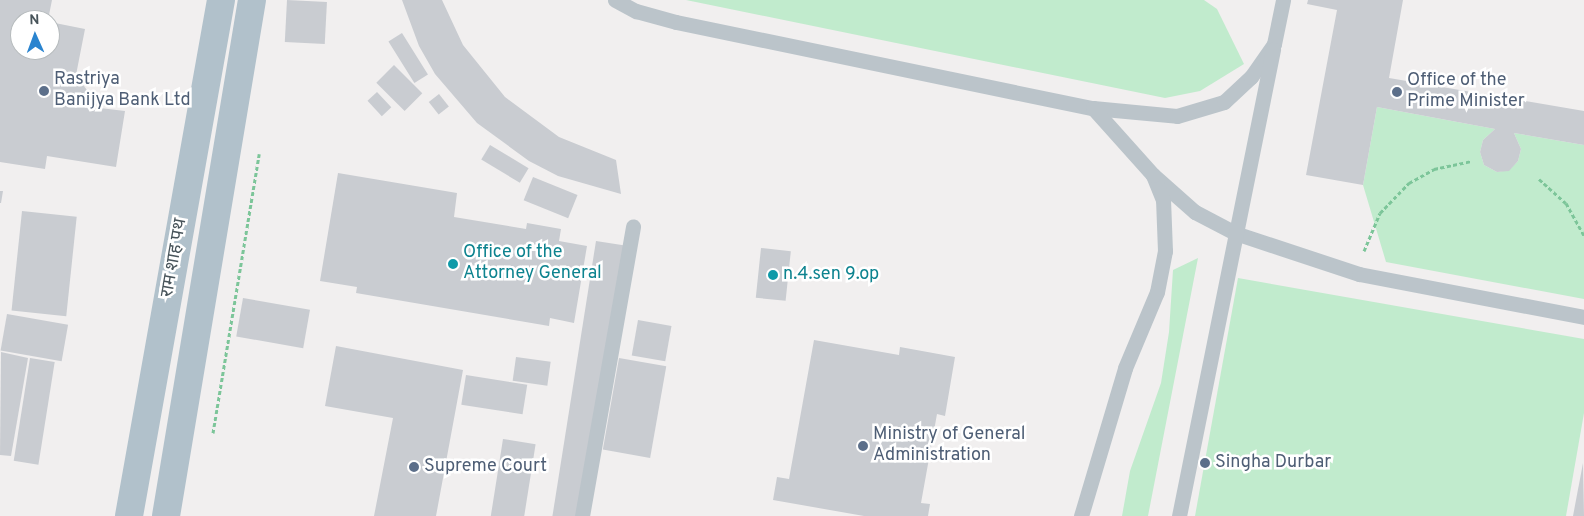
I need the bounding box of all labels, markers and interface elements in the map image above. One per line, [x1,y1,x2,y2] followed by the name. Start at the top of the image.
[10,10,60,60] north arrow
[29,12,40,29] text: N
[54,70,191,112] place label: Rastriya Banijya Bank Ltd
[1407,71,1525,114] place label: Office of the Prime Minister
[38,85,50,97] marker: Rastriya Banijya Bank Ltd
[1391,86,1403,98] marker: Office of the Prime Minister
[157,217,193,299] street label: राम शाह पथ
[463,243,602,286] place label: Office of the Attorney General
[447,258,459,270] marker: Office of the Attorney General
[783,264,879,286] place label: n.4.sen 9.op
[767,269,779,281] marker: n.4.sen 9.op
[873,425,1025,468] place label: Ministry of General Administration
[857,440,869,452] marker: Ministry of General Administration
[1215,452,1331,474] place label: Singha Durbar
[424,456,547,478] place label: Supreme Court
[1199,457,1211,469] marker: Singha Durbar
[408,461,420,473] marker: Supreme Court

